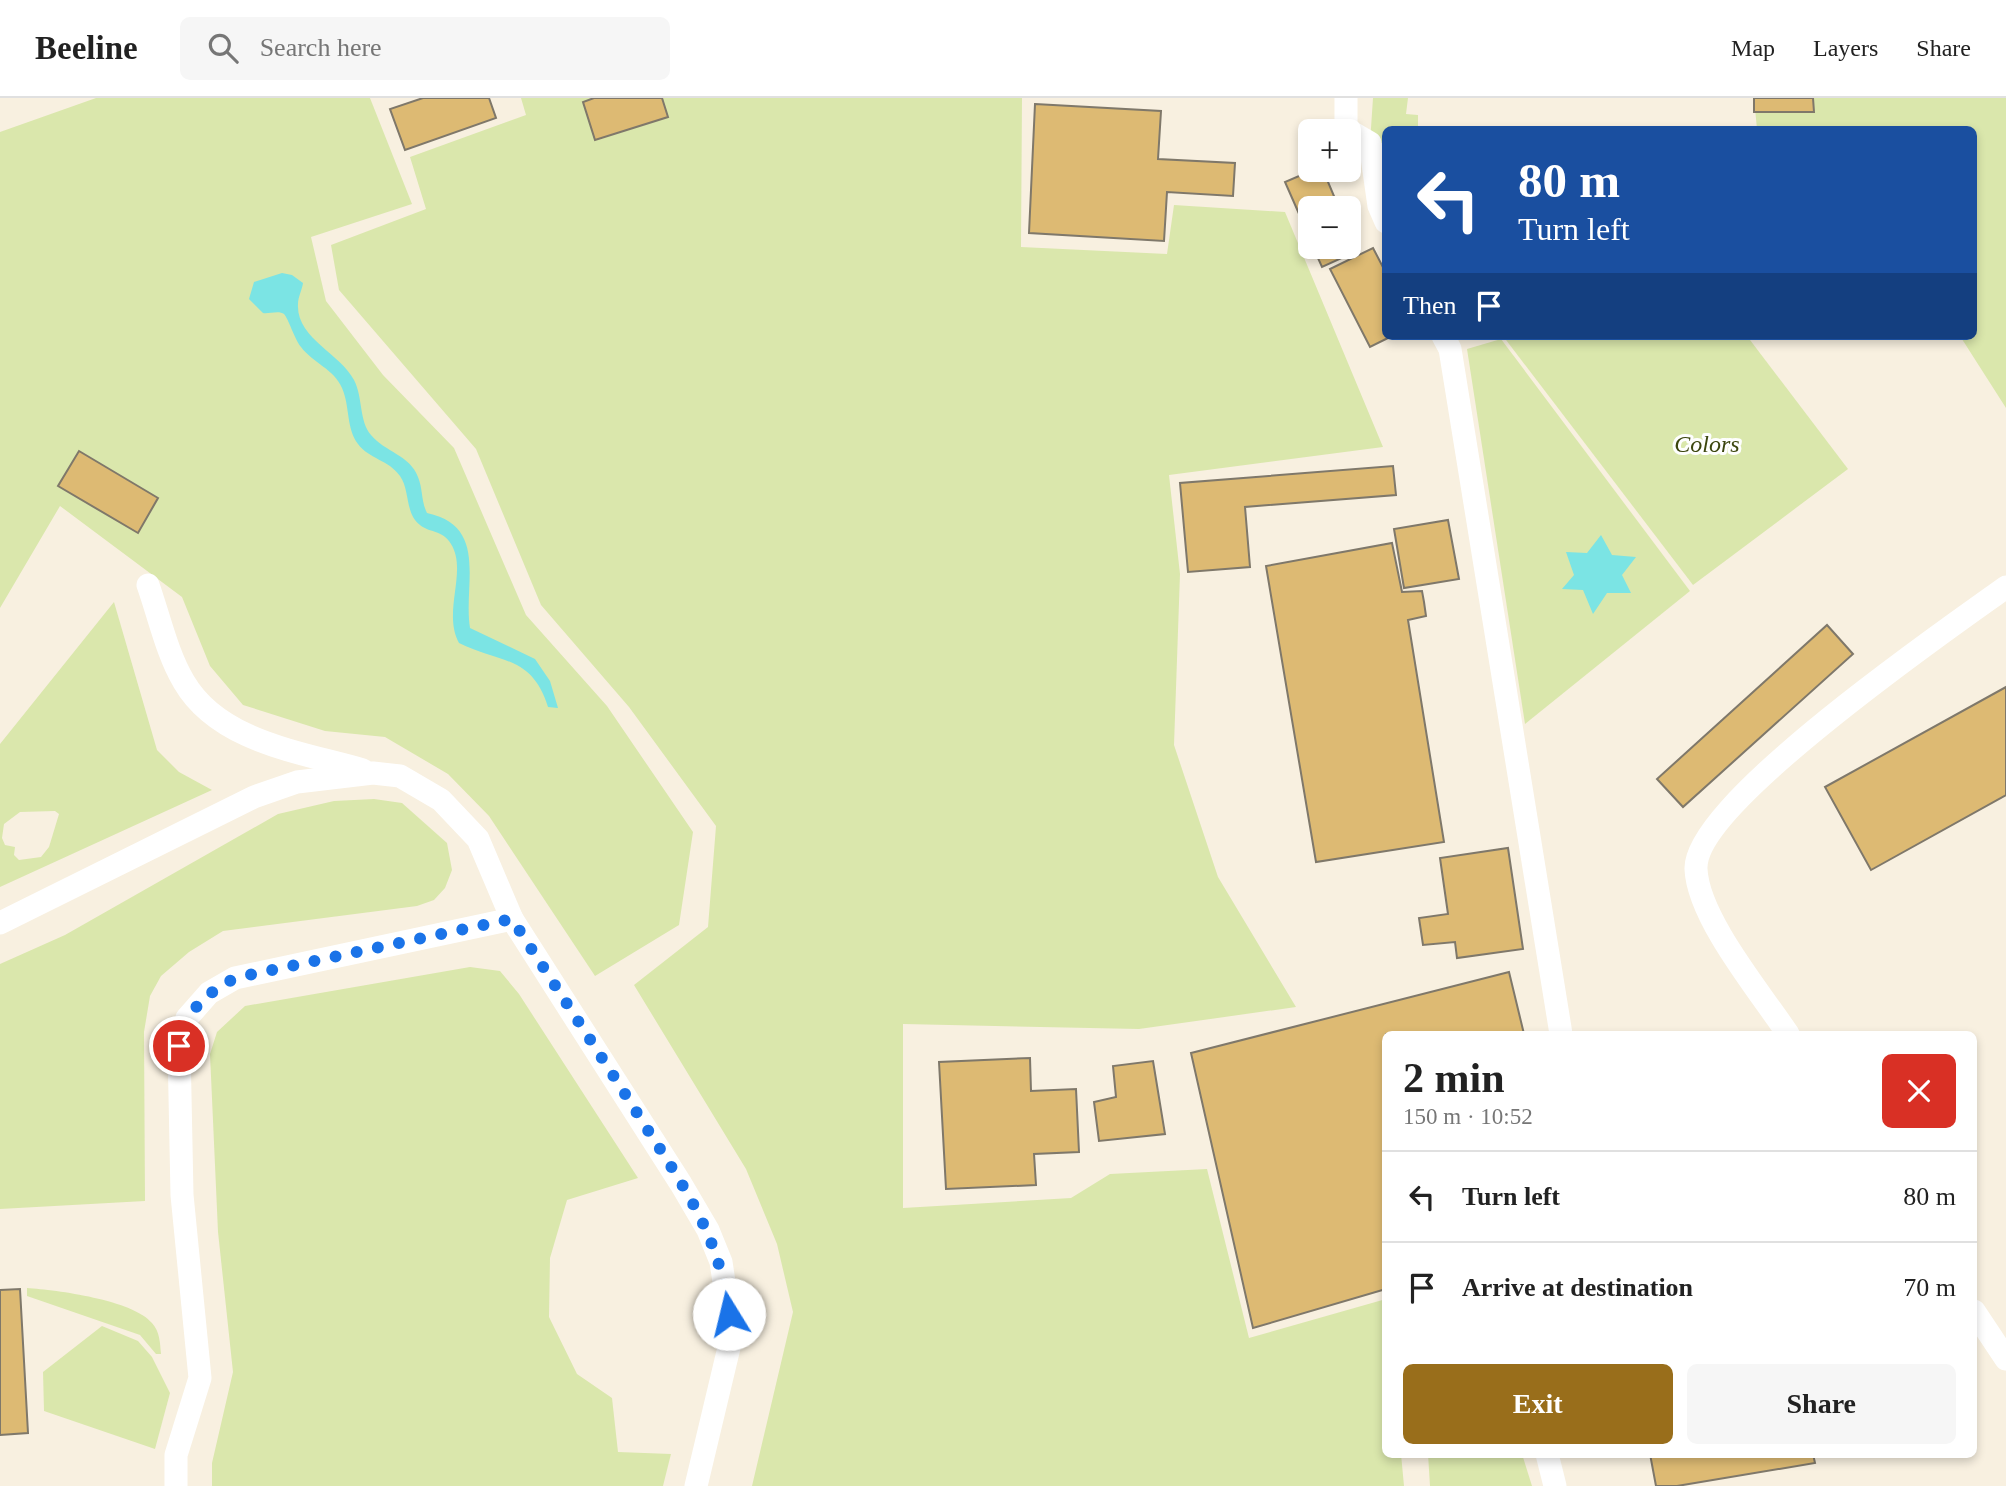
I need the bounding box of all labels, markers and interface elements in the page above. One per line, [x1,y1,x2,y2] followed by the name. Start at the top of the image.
[180,17,670,80] search box
[204,29,242,67] icon: search
[35,30,138,66] text: Beeline
[260,33,382,62] text: Search here
[1731,35,1775,61] text: Map
[1813,35,1878,61] text: Layers
[1916,35,1971,61] text: Share
[1298,119,1361,259] map controls
[1298,119,1361,182] button: +
[1518,153,1620,208] text: 80 m
[1403,154,1494,245] icon: left
[1298,196,1361,259] button: −
[1518,211,1630,247] text: Turn left
[1470,287,1508,325] icon: arrive
[1403,291,1456,320] text: Then
[1674,431,1740,457] park label: Colors
[149,1016,209,1076] pin
[160,1027,198,1065] icon: arrive
[1882,1054,1956,1128] button: close
[1403,1055,1505,1101] text: 2 min
[1403,1104,1533,1129] text: 150 m · 10:52
[1403,1178,1441,1216] icon: left
[1462,1182,1560,1211] text: Turn left
[1903,1182,1956,1211] text: 80 m
[1403,1269,1441,1307] icon: arrive
[1462,1273,1693,1302] text: Arrive at destination
[1903,1273,1956,1302] text: 70 m
[692,1277,766,1351] position arrow
[1403,1364,1673,1444] button: Exit
[1687,1364,1956,1444] button: Share

